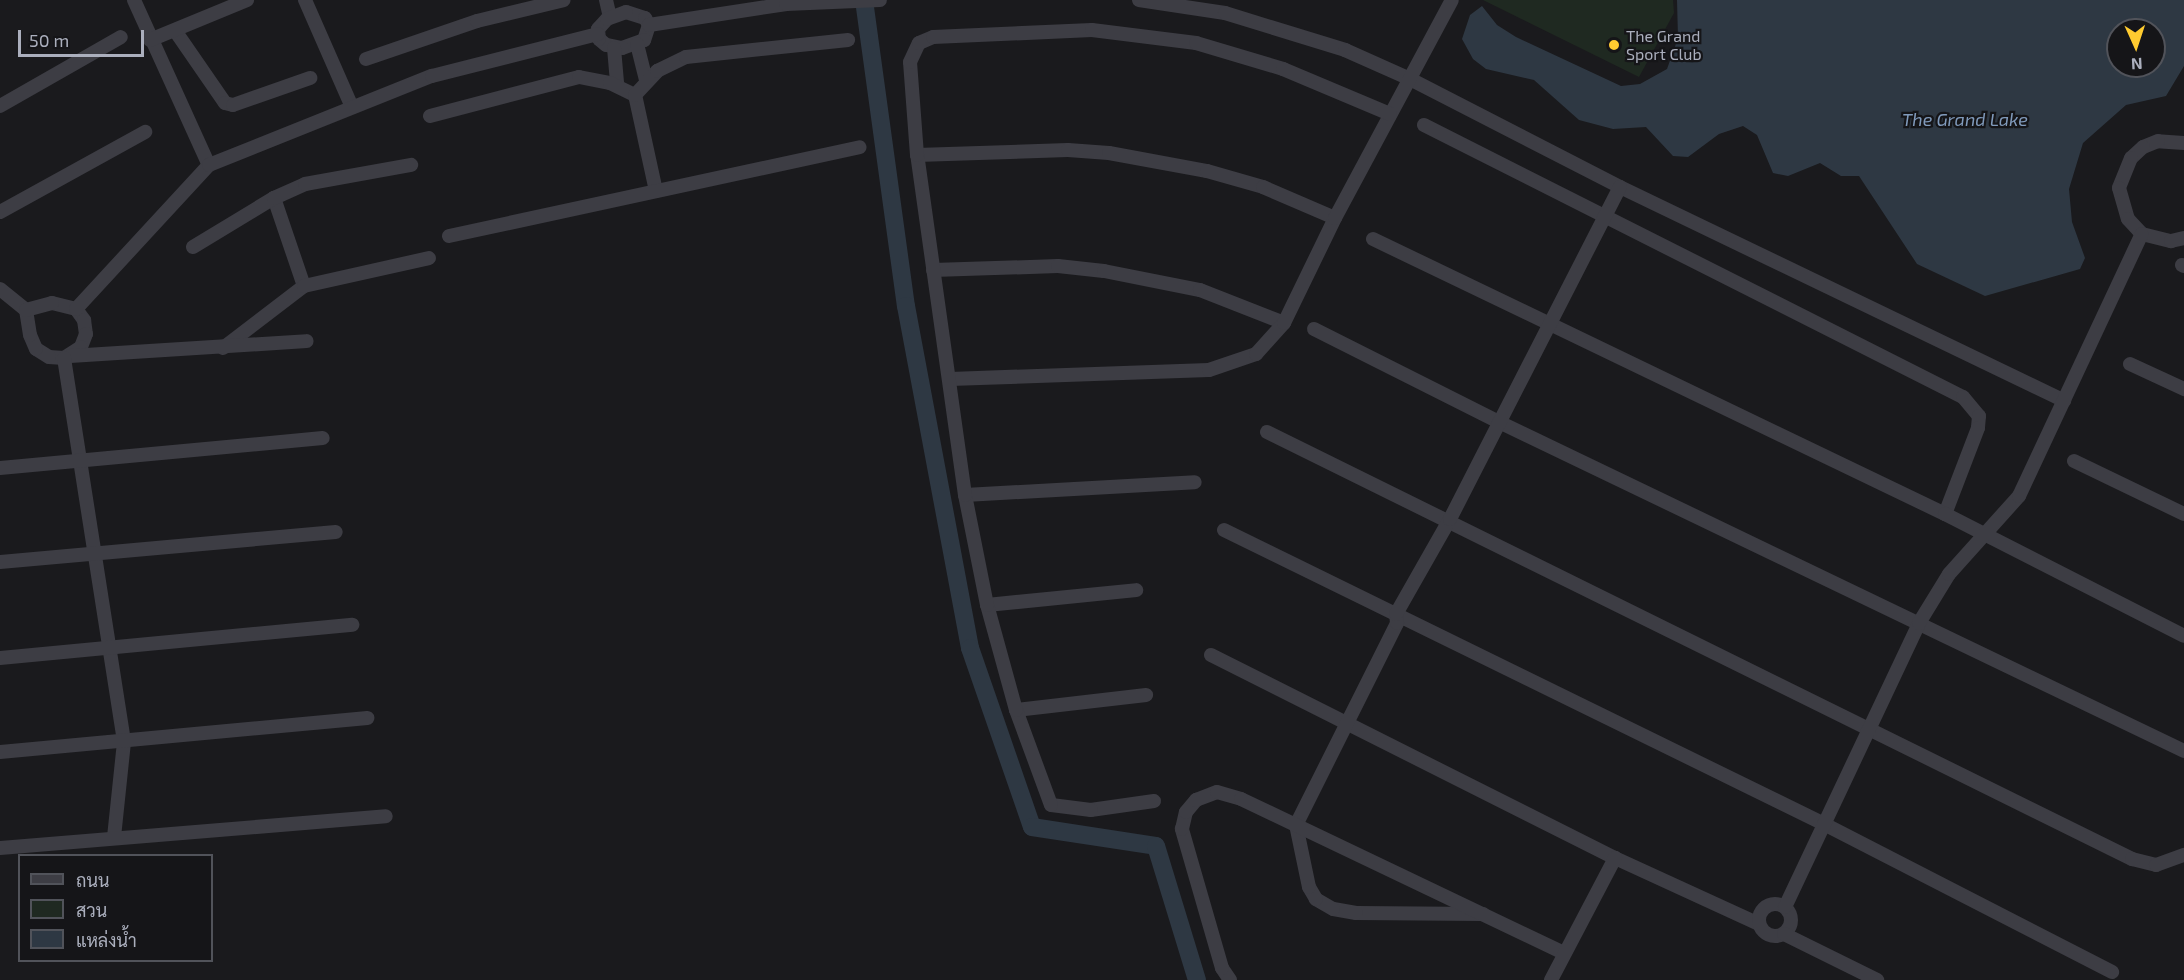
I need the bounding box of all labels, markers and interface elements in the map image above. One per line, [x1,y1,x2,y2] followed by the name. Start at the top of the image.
[21,18,147,56] scale bar
[2106,18,2166,78] north arrow
[1626,26,1702,64] place label: The Grand Sport Club
[29,29,69,51] text: 50 m
[1607,38,1621,52] marker: The Grand Sport Club
[2131,55,2143,74] text: N
[1902,108,2028,130] water label: The Grand Lake
[18,854,213,962] legend
[76,869,109,891] text: ถนน
[76,899,107,921] text: สวน
[76,929,137,951] text: แหล่งน้ำ

